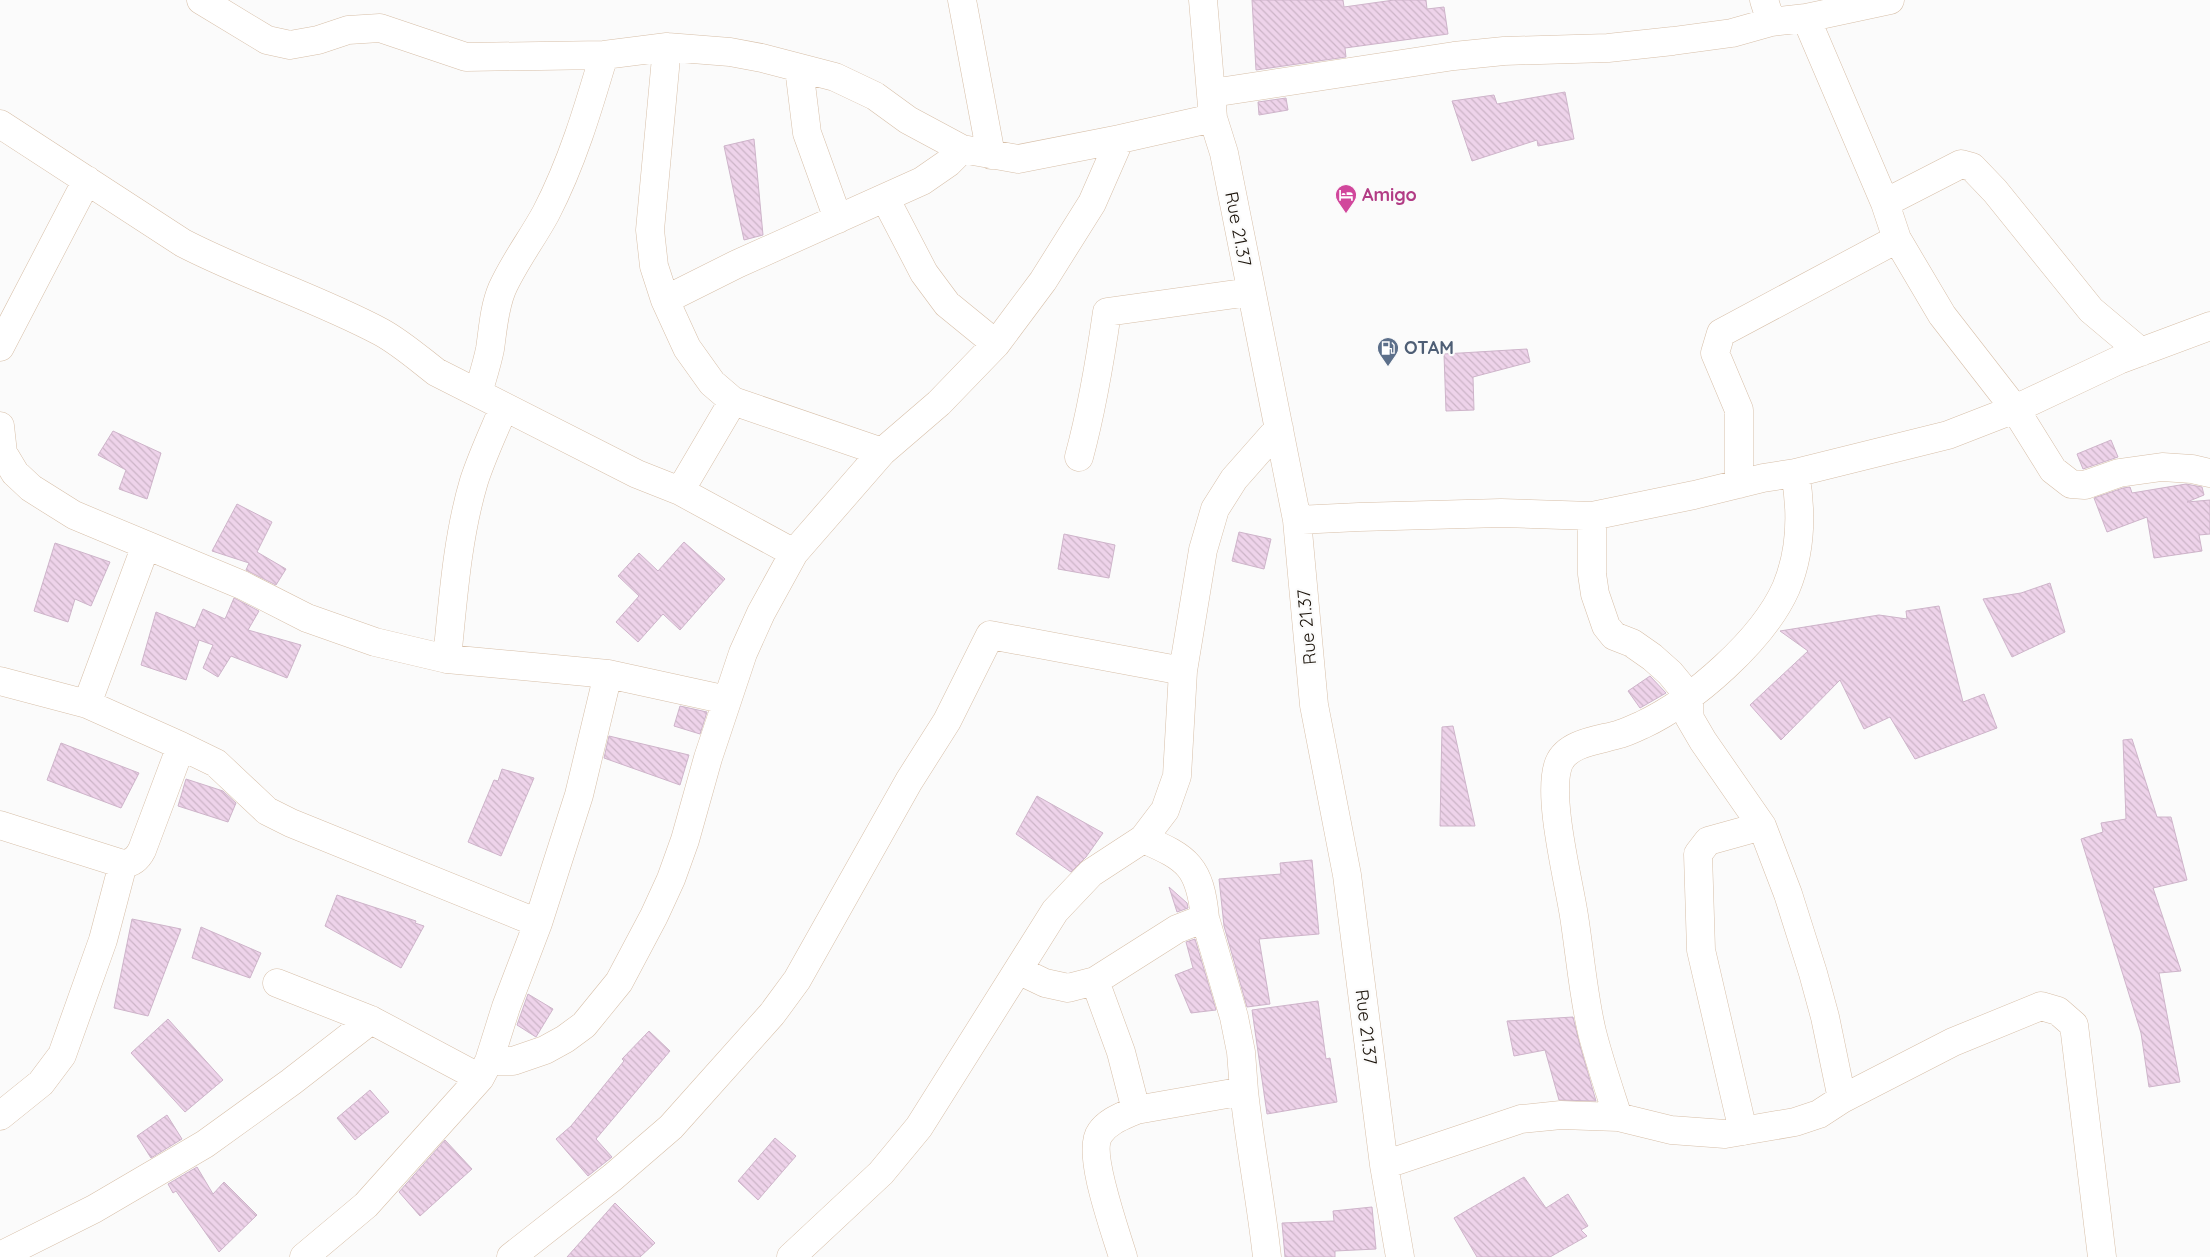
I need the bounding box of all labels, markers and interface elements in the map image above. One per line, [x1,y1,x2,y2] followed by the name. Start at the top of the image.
[1334,183,1358,214] hotel icon: Amigo
[1362,183,1417,206] place label: Amigo
[1220,190,1257,268] street label: Rue 21.37
[1376,336,1400,367] fuel station icon: OTAM
[1404,336,1454,359] place label: OTAM
[1292,588,1321,666] street label: Rue 21.37
[1350,988,1383,1066] street label: Rue 21.37

